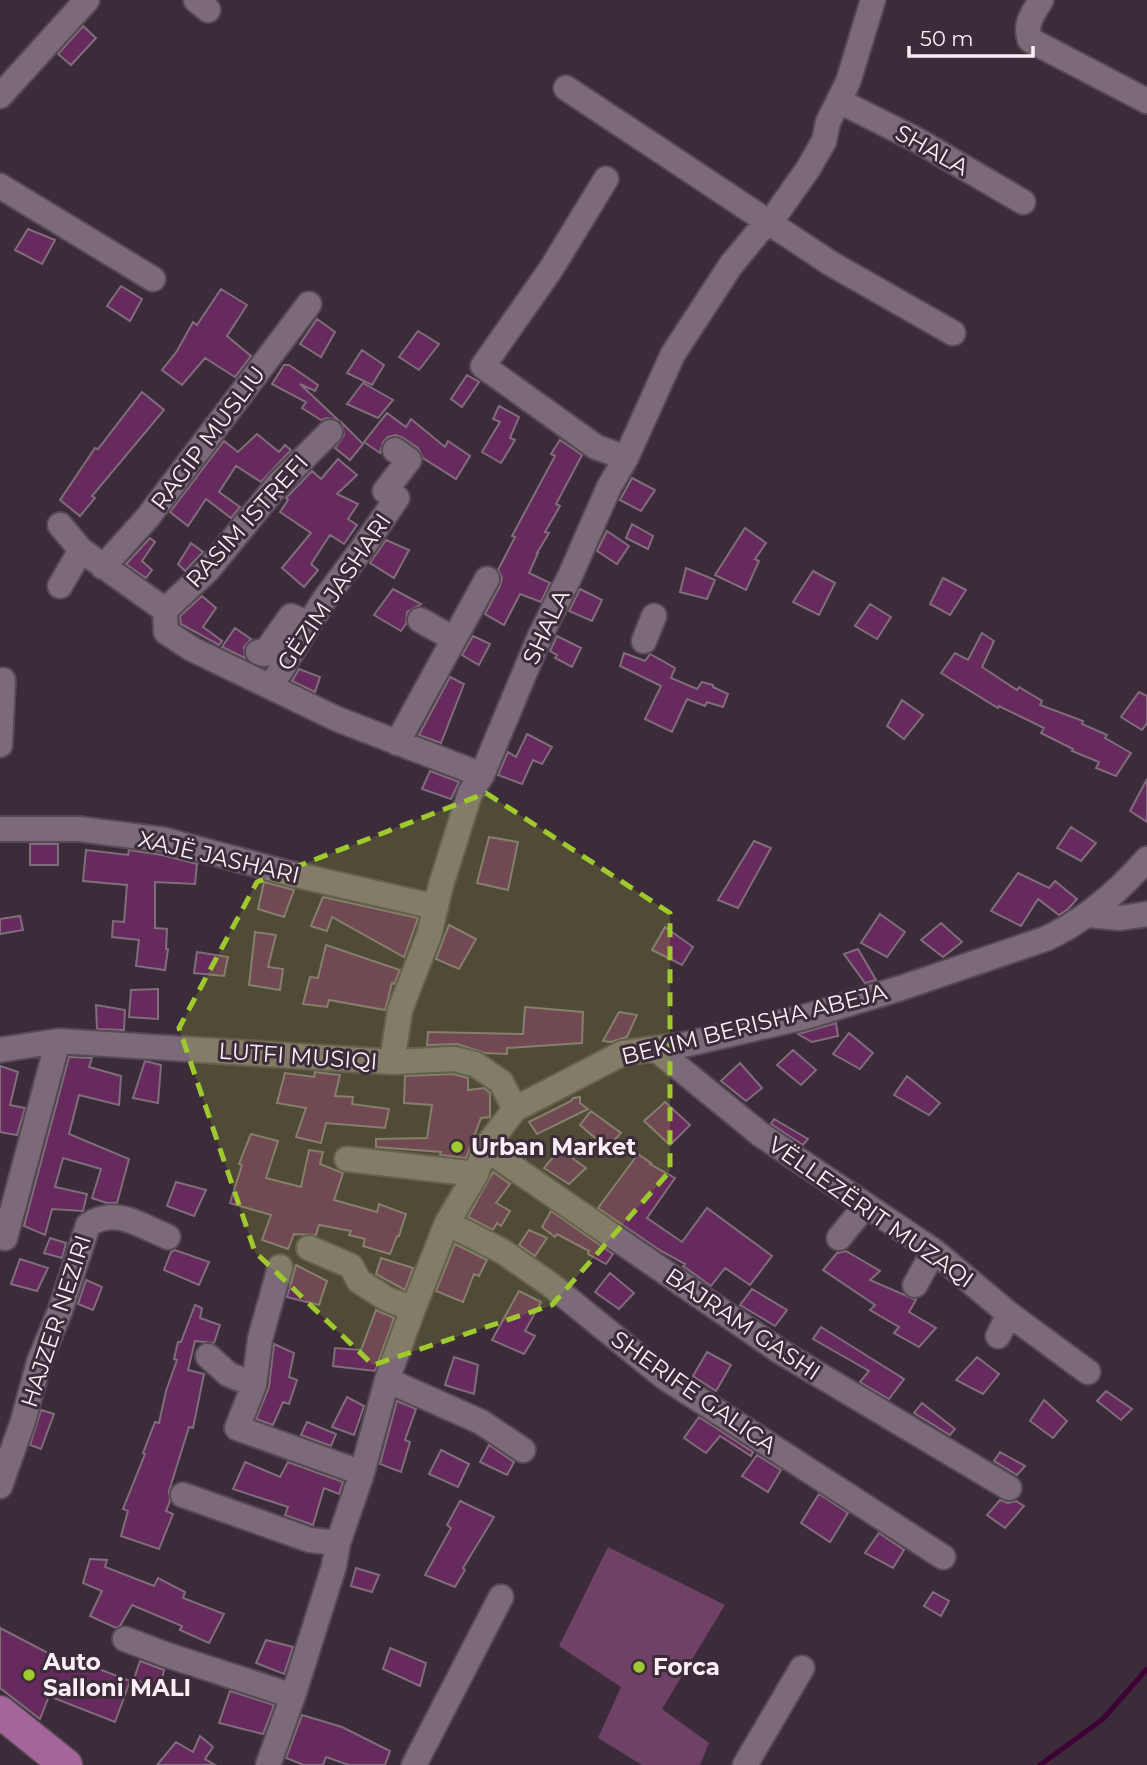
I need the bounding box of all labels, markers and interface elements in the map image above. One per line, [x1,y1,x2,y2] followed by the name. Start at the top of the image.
[909,14,1033,58] scale bar
[920,26,974,51] text: 50 m
[891,119,974,182] street label: SHALA
[145,360,271,516] street label: RAGIP MUSLIU
[180,449,314,593] street label: RASIM ISTREFI
[271,508,397,676] street label: GËZIM JASHARI
[517,585,576,669] street label: SHALA
[136,825,302,889] street label: XAJË JASHARI
[618,977,890,1071] street label: BEKIM BERISHA ABEJA
[218,1036,378,1076] street label: LUTFI MUSIQI
[763,1130,979,1294] street label: VËLLEZËRIT MUZAQI
[471,1133,636,1161] place label: Urban Market
[449,1139,465,1155] marker: Urban Market
[15,1231,97,1411] street label: HAJZER NEZIRI
[660,1262,826,1386] street label: BAJRAM GASHI
[606,1325,782,1460] street label: SHERIFE GALICA
[42,1648,191,1702] place label: Auto Salloni MALI
[653,1653,720,1681] place label: Forca
[631,1659,647,1675] marker: Forca
[21,1667,37,1683] marker: Auto Salloni MALI

